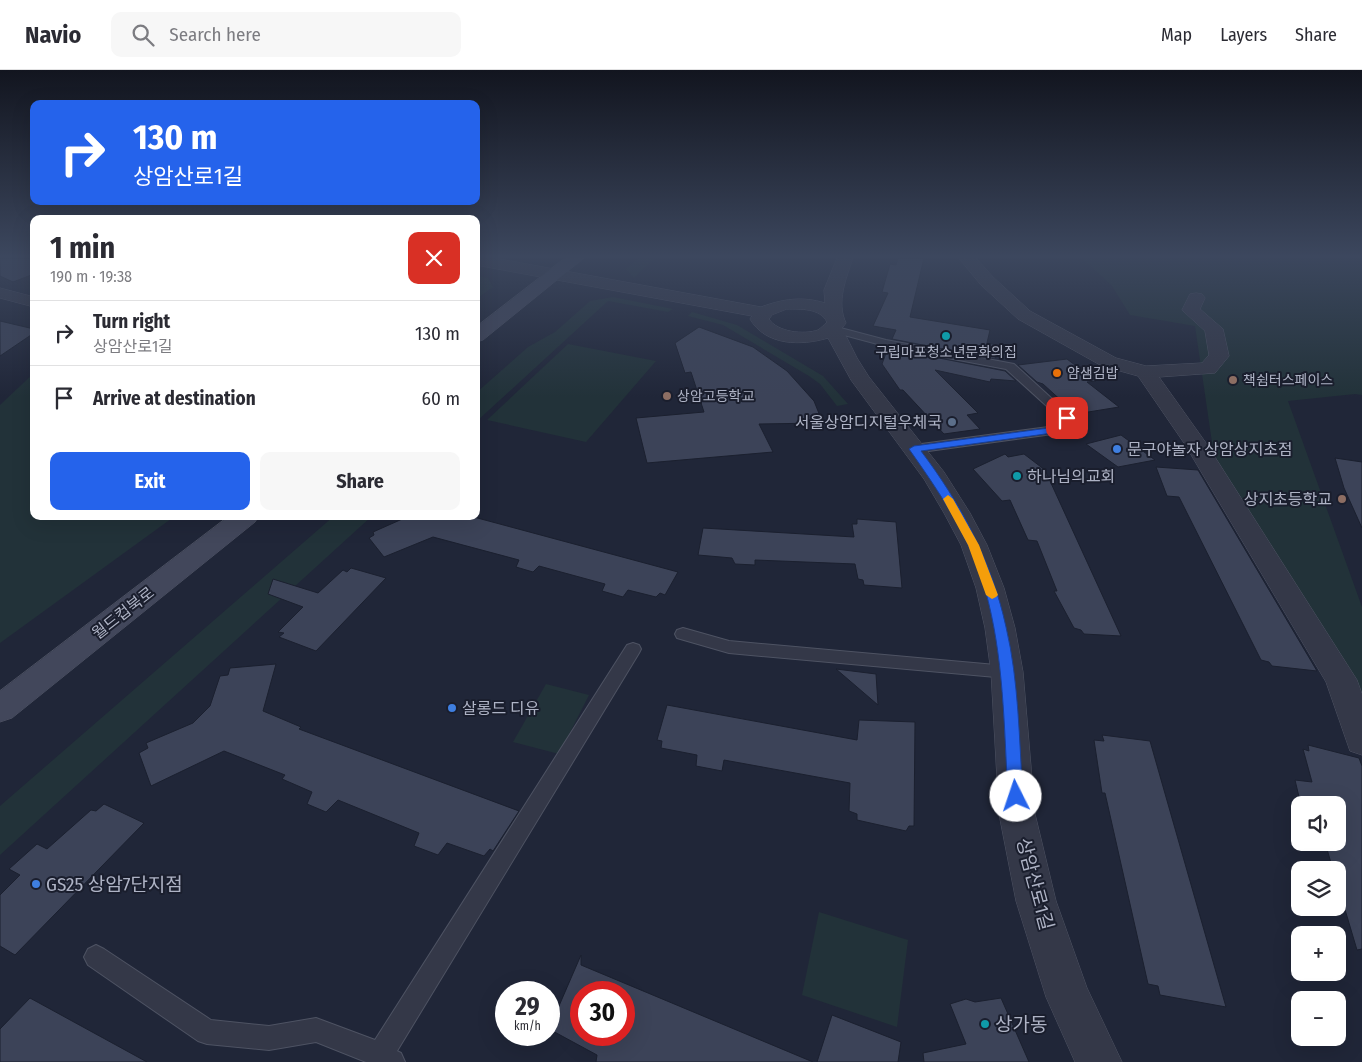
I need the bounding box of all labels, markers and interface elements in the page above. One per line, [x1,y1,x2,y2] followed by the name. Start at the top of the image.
[111,12,461,57] search box
[25,21,81,49] text: Navio
[129,21,157,49] icon: search
[169,23,261,46] text: Search here
[1161,24,1192,46] text: Map
[1220,24,1267,46] text: Layers
[1295,24,1337,46] text: Share
[133,116,217,158] text: 130 m
[50,120,115,185] icon: right
[133,163,243,190] text: 상암산로1길
[50,230,115,266] text: 1 min
[408,232,460,284] button: close
[50,267,132,286] text: 190 m · 19:38
[93,310,170,333] text: Turn right
[50,319,78,347] icon: right
[415,322,460,345] text: 130 m
[940,330,952,342] marker: 구립마포청소년문화의집
[93,337,173,356] text: 상암산로1길
[875,344,1017,361] place label: 구립마포청소년문화의집
[1067,365,1119,382] place label: 얌샘김밥
[1051,367,1063,379] marker: 얌샘김밥
[1243,372,1333,389] place label: 책쉼터스페이스
[1227,374,1239,386] marker: 책쉼터스페이스
[50,384,78,412] icon: arrive
[93,387,256,410] text: Arrive at destination
[422,387,460,410] text: 60 m
[677,388,754,405] place label: 상암고등학교
[661,390,673,402] marker: 상암고등학교
[1046,397,1088,439] pin
[1053,404,1081,432] icon: arrive
[795,413,942,432] place label: 서울상암디지털우체국
[946,416,958,428] marker: 서울상암디지털우체국
[1127,440,1293,459] place label: 문구야놀자 상암상지초점
[1111,443,1123,455] marker: 문구야놀자 상암상지초점
[50,452,250,510] button: Exit
[260,452,460,510] button: Share
[1027,467,1115,486] place label: 하나님의교회
[1011,470,1023,482] marker: 하나님의교회
[1244,490,1332,509] place label: 상지초등학교
[1336,493,1348,505] marker: 상지초등학교
[88,583,158,643] street label: 월드컵북로
[462,699,539,718] place label: 살롱드 디유
[446,702,458,714] marker: 살롱드 디유
[989,769,1041,821] position arrow
[1291,796,1346,1046] map controls
[1291,796,1346,851] button: sound
[1012,835,1058,933] street label: 상암산로1길
[1291,861,1346,916] button: layers
[46,873,183,896] place label: GS25 상암7단지점
[30,878,42,890] marker: GS25 상암7단지점
[1291,926,1346,981] button: +
[570,981,635,1046] speed limit sign: 30
[1291,991,1346,1046] button: −
[515,992,540,1022] text: 29
[995,1013,1047,1036] place label: 상가동
[979,1018,991,1030] marker: 상가동
[514,1019,541,1033] text: km/h

